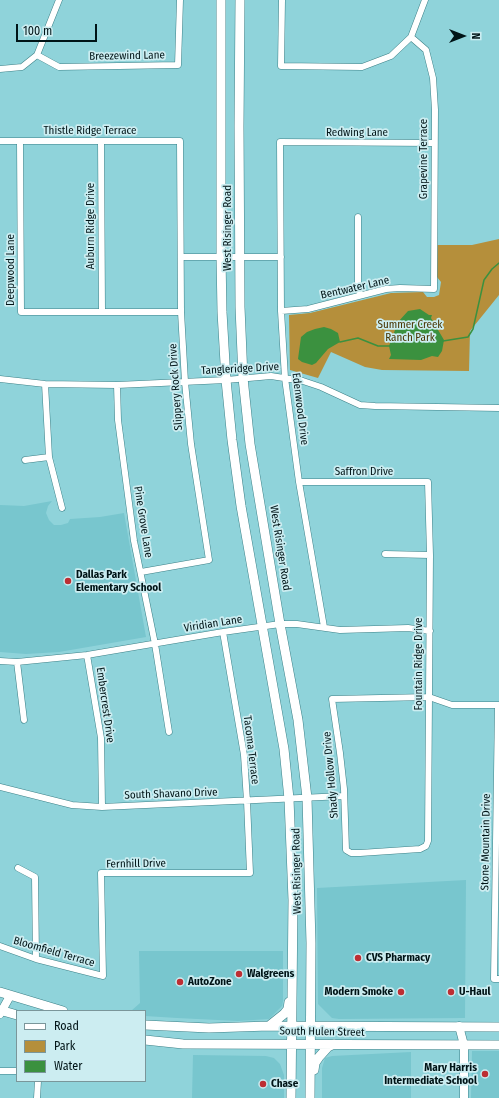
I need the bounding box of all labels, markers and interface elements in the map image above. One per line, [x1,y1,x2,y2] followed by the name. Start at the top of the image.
[18,16,99,42] scale bar
[443,16,483,56] north arrow
[23,24,52,38] text: 100 m
[469,33,482,39] text: N
[89,49,165,63] street label: Breezewind Lane
[417,119,431,199] street label: Grapevine Terrace
[44,124,136,138] street label: Thistle Ridge Terrace
[326,126,388,140] street label: Redwing Lane
[84,183,98,269] street label: Auburn Ridge Drive
[221,185,235,271] street label: West Risinger Road
[4,234,18,306] street label: Deepwood Lane
[319,274,391,302] street label: Bentwater Lane
[378,318,442,344] park label: Summer Creek Ranch Park
[166,343,186,431] street label: Slippery Rock Drive
[201,360,279,378] street label: Tangleridge Drive
[289,372,311,446] street label: Edenwood Drive
[335,465,393,479] street label: Saffron Drive
[131,485,155,559] street label: Pine Grove Lane
[267,504,293,592] street label: West Risinger Road
[76,568,161,594] place label: Dallas Park Elementary School
[63,576,73,586] marker: Dallas Park Elementary School
[183,613,243,635] street label: Viridian Lane
[412,618,426,710] street label: Fountain Ridge Drive
[93,666,117,744] street label: Embercrest Drive
[240,715,262,785] street label: Tacoma Terrace
[321,731,341,819] street label: Shady Hollow Drive
[124,786,218,802] street label: South Shavano Drive
[479,793,493,891] street label: Stone Mountain Drive
[290,828,304,914] street label: West Risinger Road
[106,857,166,871] street label: Fernhill Drive
[12,934,96,970] street label: Bloomfield Terrace
[366,951,430,965] place label: CVS Pharmacy
[353,953,363,963] marker: CVS Pharmacy
[247,967,294,981] place label: Walgreens
[234,969,244,979] marker: Walgreens
[188,975,232,989] place label: AutoZone
[175,977,185,987] marker: AutoZone
[325,985,393,999] place label: Modern Smoke
[459,985,490,999] place label: U-Haul
[396,987,406,997] marker: Modern Smoke
[446,987,456,997] marker: U-Haul
[16,1010,146,1082] legend
[54,1019,79,1033] text: Road
[279,1025,365,1039] street label: South Hulen Street
[54,1039,75,1053] text: Park
[54,1059,82,1073] text: Water
[384,1061,477,1087] place label: Mary Harris Intermediate School
[480,1069,490,1079] marker: Mary Harris Intermediate School
[271,1077,298,1091] place label: Chase
[258,1079,268,1089] marker: Chase

